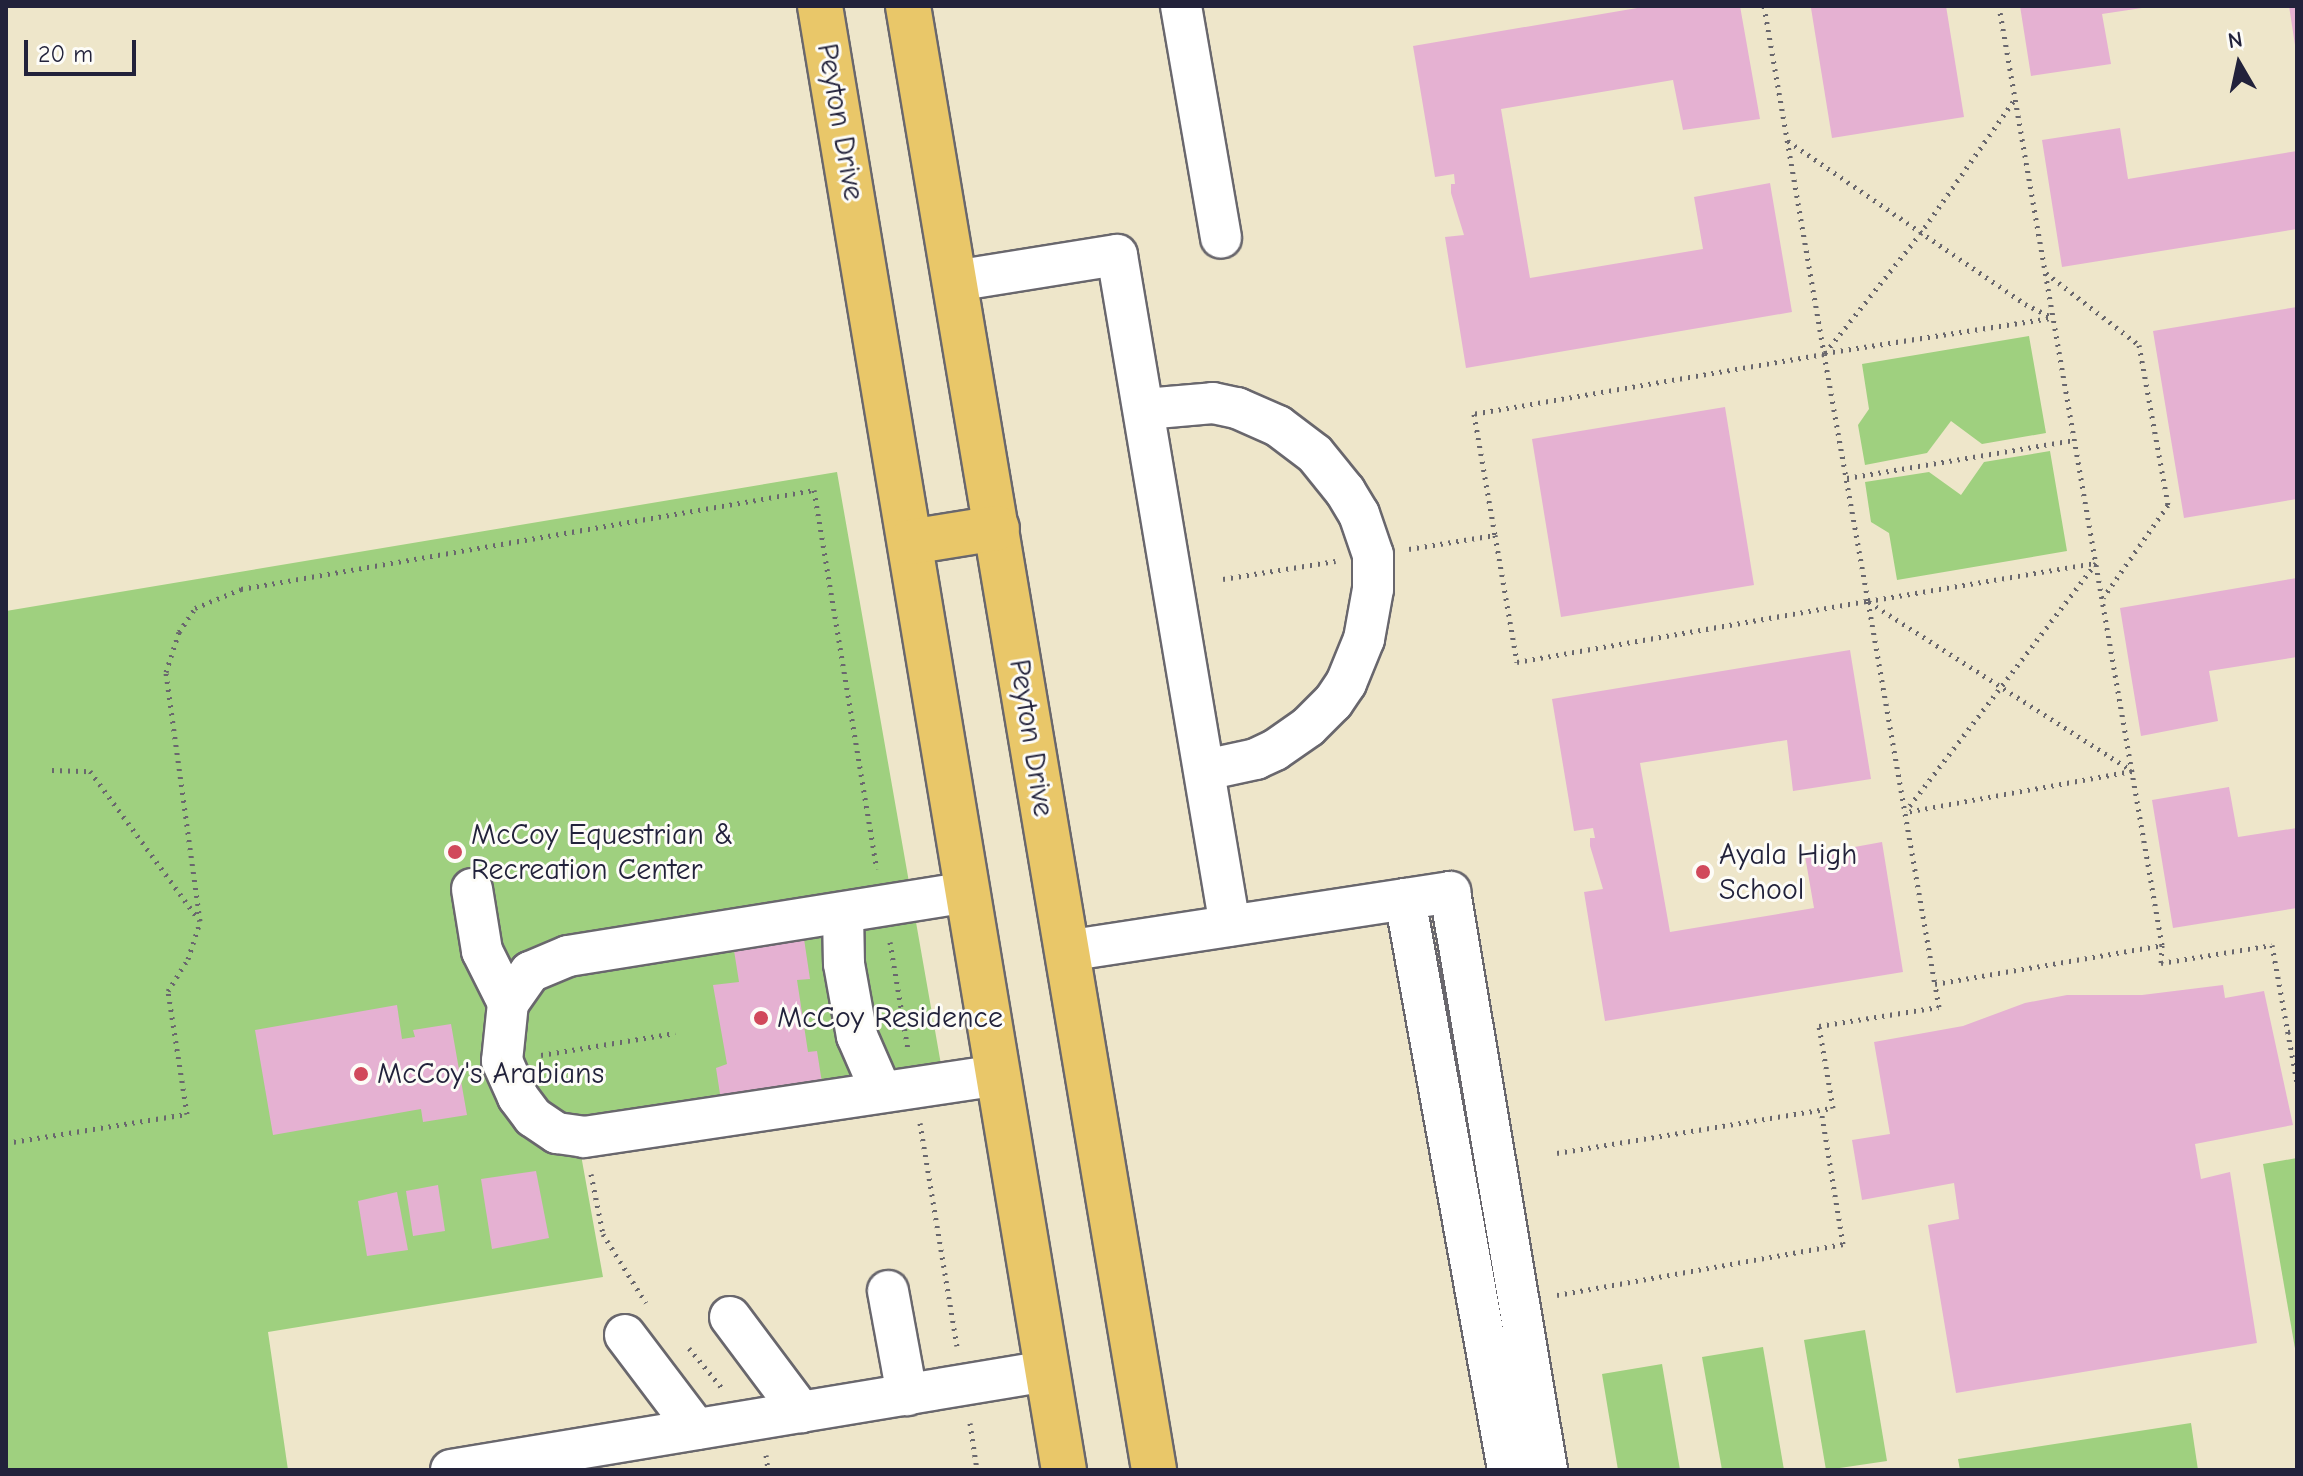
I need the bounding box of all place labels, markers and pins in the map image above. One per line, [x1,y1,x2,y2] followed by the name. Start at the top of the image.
[471,817,733,888] place label: McCoy Equestrian & Recreation Center
[1719,837,1857,908] place label: Ayala High School
[446,843,464,861] marker: McCoy Equestrian & Recreation Center
[1694,863,1712,881] marker: Ayala High School
[777,1000,1003,1036] place label: McCoy Residence
[752,1009,770,1027] marker: McCoy Residence
[377,1056,604,1092] place label: McCoy's Arabians
[352,1065,370,1083] marker: McCoy's Arabians

